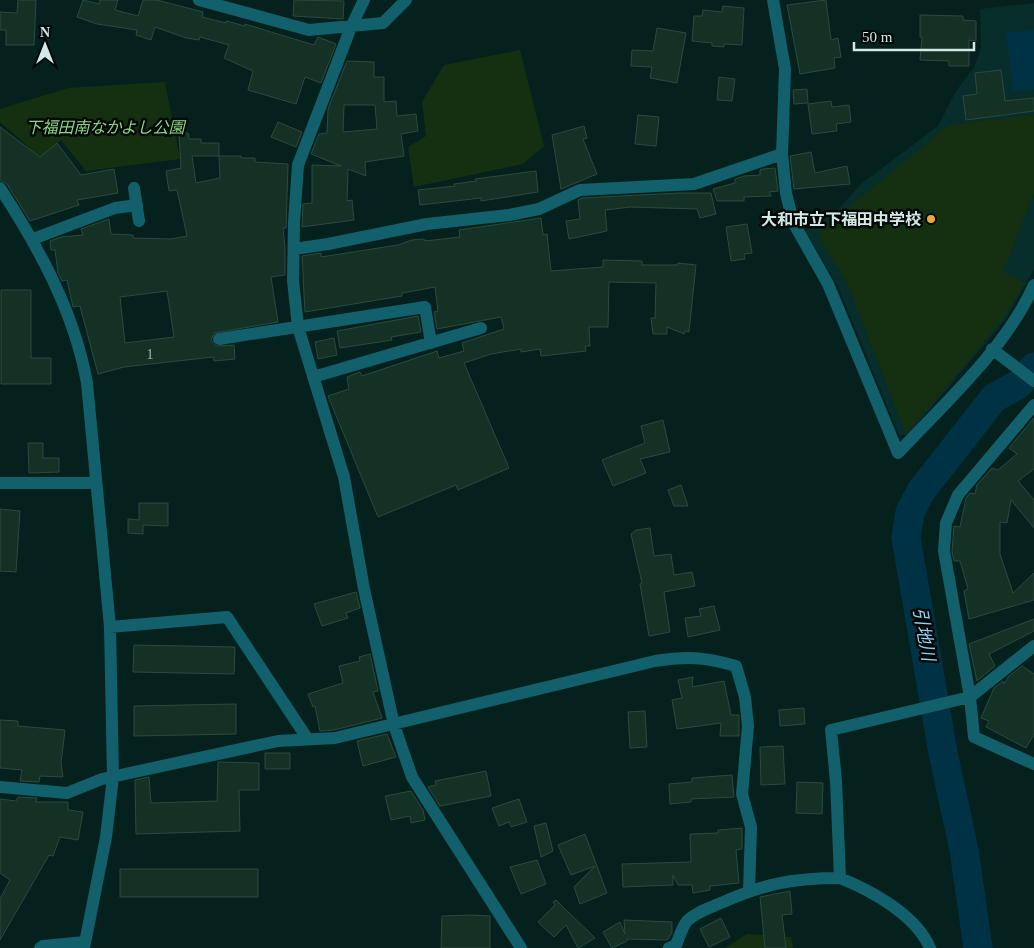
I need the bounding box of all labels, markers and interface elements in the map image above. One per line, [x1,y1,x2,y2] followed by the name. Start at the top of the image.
[20,20,70,70] north arrow
[854,20,974,52] scale bar
[40,25,50,40] text: N
[862,29,893,45] text: 50 m
[25,119,187,136] park label: 下福田南なかよし公園
[761,211,921,228] place label: 大和市立下福田中学校
[925,213,937,225] marker: 大和市立下福田中学校
[147,347,154,362] house number: 1
[909,606,939,664] water label: 引地川

